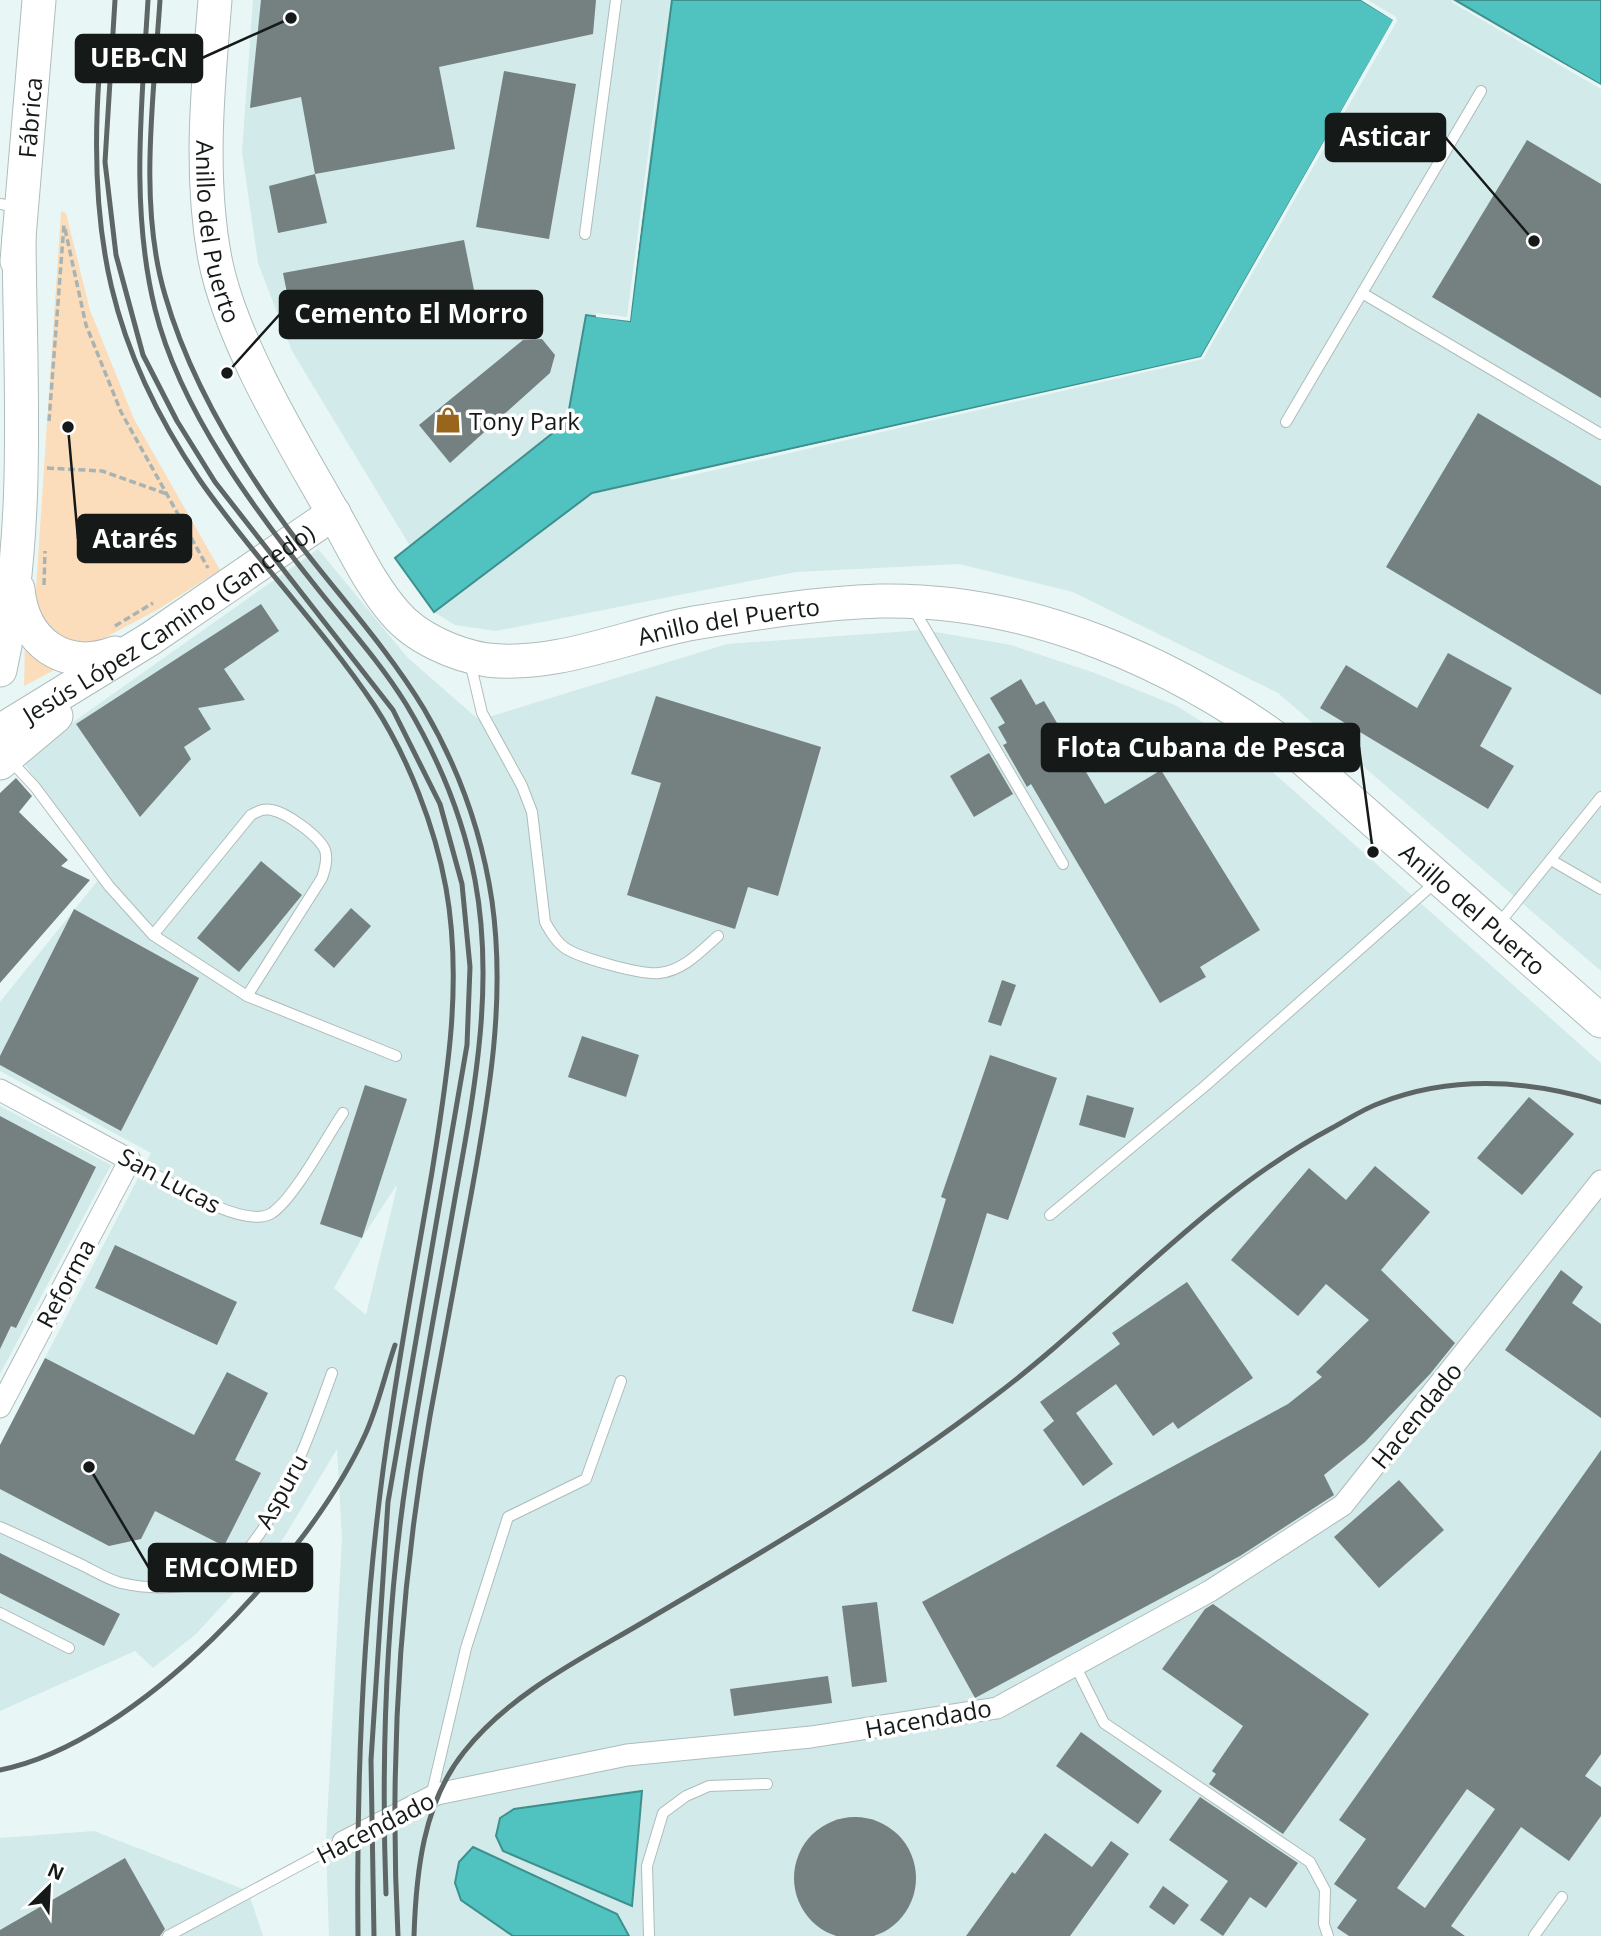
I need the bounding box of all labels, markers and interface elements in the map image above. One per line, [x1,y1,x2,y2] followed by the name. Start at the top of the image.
[76,35,202,82] callout: UEB-CN
[90,39,188,75] text: UEB-CN
[9,76,49,159] street label: Fábrica
[1326,114,1445,161] callout: Asticar
[1340,118,1431,154] text: Asticar
[190,140,249,327] street label: Anillo del Puerto
[280,291,542,338] callout: Cemento El Morro
[294,295,528,331] text: Cemento El Morro
[469,404,580,437] place label: Tony Park
[433,405,463,435] shop icon: Tony Park
[14,515,320,731] street label: Jesús López Camino (Gancedo)
[78,515,191,562] callout: Atarés
[92,520,178,556] text: Atarés
[633,589,821,652] street label: Anillo del Puerto
[1042,724,1359,771] callout: Flota Cubana de Pesca
[1056,729,1346,765] text: Flota Cubana de Pesca
[1393,835,1554,982] street label: Anillo del Puerto
[113,1139,227,1221] street label: San Lucas
[28,1233,102,1333] street label: Reforma
[1363,1355,1469,1475] street label: Hacendado
[247,1448,315,1534] street label: Aspuru
[149,1544,312,1591] callout: EMCOMED
[164,1549,298,1585] text: EMCOMED
[862,1691,994,1745] street label: Hacendado
[311,1783,439,1871] street label: Hacendado
[14,1852,84,1922] north arrow
[44,1856,68,1886] text: N

